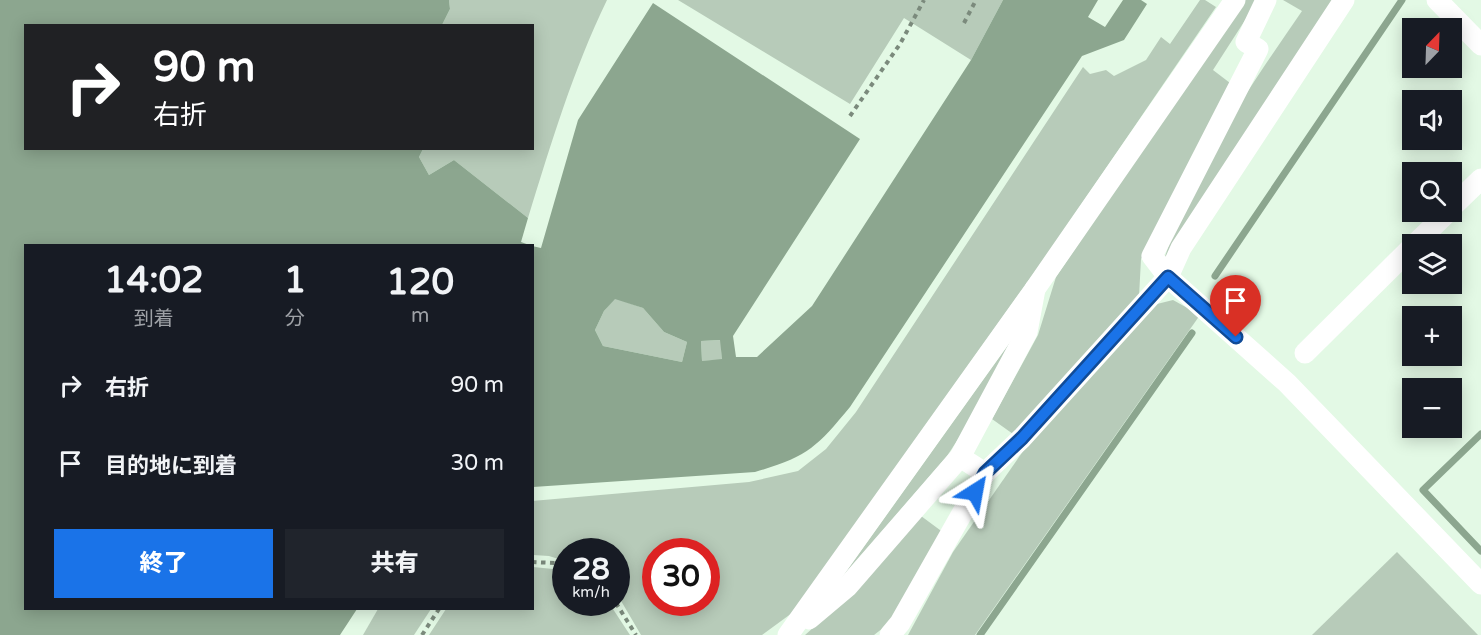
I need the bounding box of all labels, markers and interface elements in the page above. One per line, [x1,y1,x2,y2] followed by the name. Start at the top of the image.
[1402,18,1462,78] north arrow
[1402,18,1462,438] map controls
[153,42,255,93] text: 90 m
[54,48,132,126] icon: right
[1402,90,1462,150] button: sound
[153,99,207,132] text: 右折
[1402,162,1462,222] button: search
[1402,234,1462,294] button: layers
[104,259,204,302] text: 14:02
[284,259,306,302] text: 1
[386,261,454,304] text: 120
[1210,275,1261,337] pin
[1219,284,1252,317] icon: arrive
[411,304,429,328] text: m
[1402,306,1462,366] button: +
[134,307,174,331] text: 到着
[285,307,305,331] text: 分
[54,369,87,402] icon: right
[450,372,504,398] text: 90 m
[105,375,149,401] text: 右折
[1402,378,1462,438] button: −
[54,447,87,480] icon: arrive
[450,450,504,476] text: 30 m
[105,453,237,479] text: 目的地に到着
[943,460,1007,524] position arrow
[54,529,273,598] button: 終了
[285,529,504,598] button: 共有
[642,538,720,616] speed limit sign: 30
[572,551,610,588] text: 28
[572,583,610,601] text: km/h

